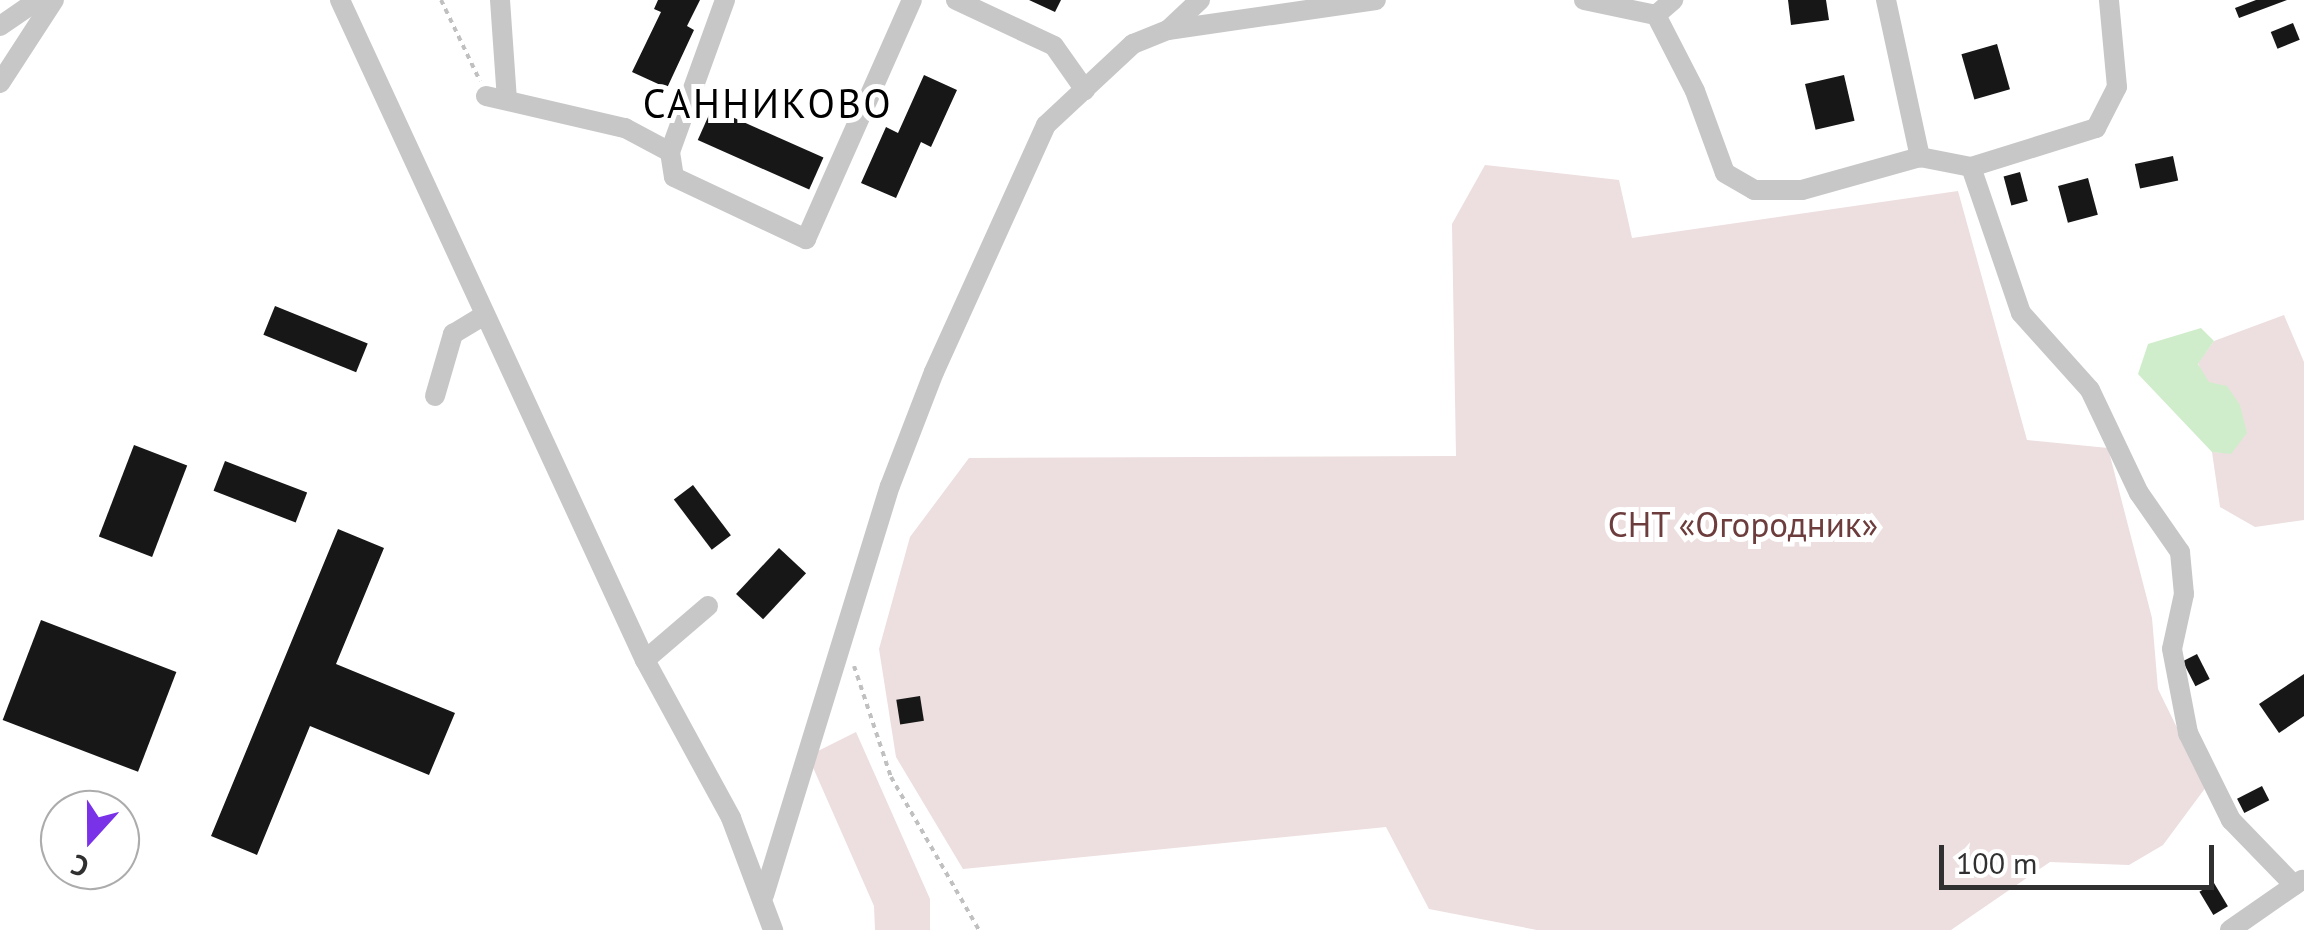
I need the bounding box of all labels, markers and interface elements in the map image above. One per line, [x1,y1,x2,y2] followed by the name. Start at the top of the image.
[643,79,893,127] district label: САННИКОВО
[1607,503,1879,545] park label: СНТ «Огородник»
[40,790,140,890] north arrow
[1944,825,2219,887] scale bar
[1956,843,2037,882] text: 100 m
[66,847,94,887] text: С

